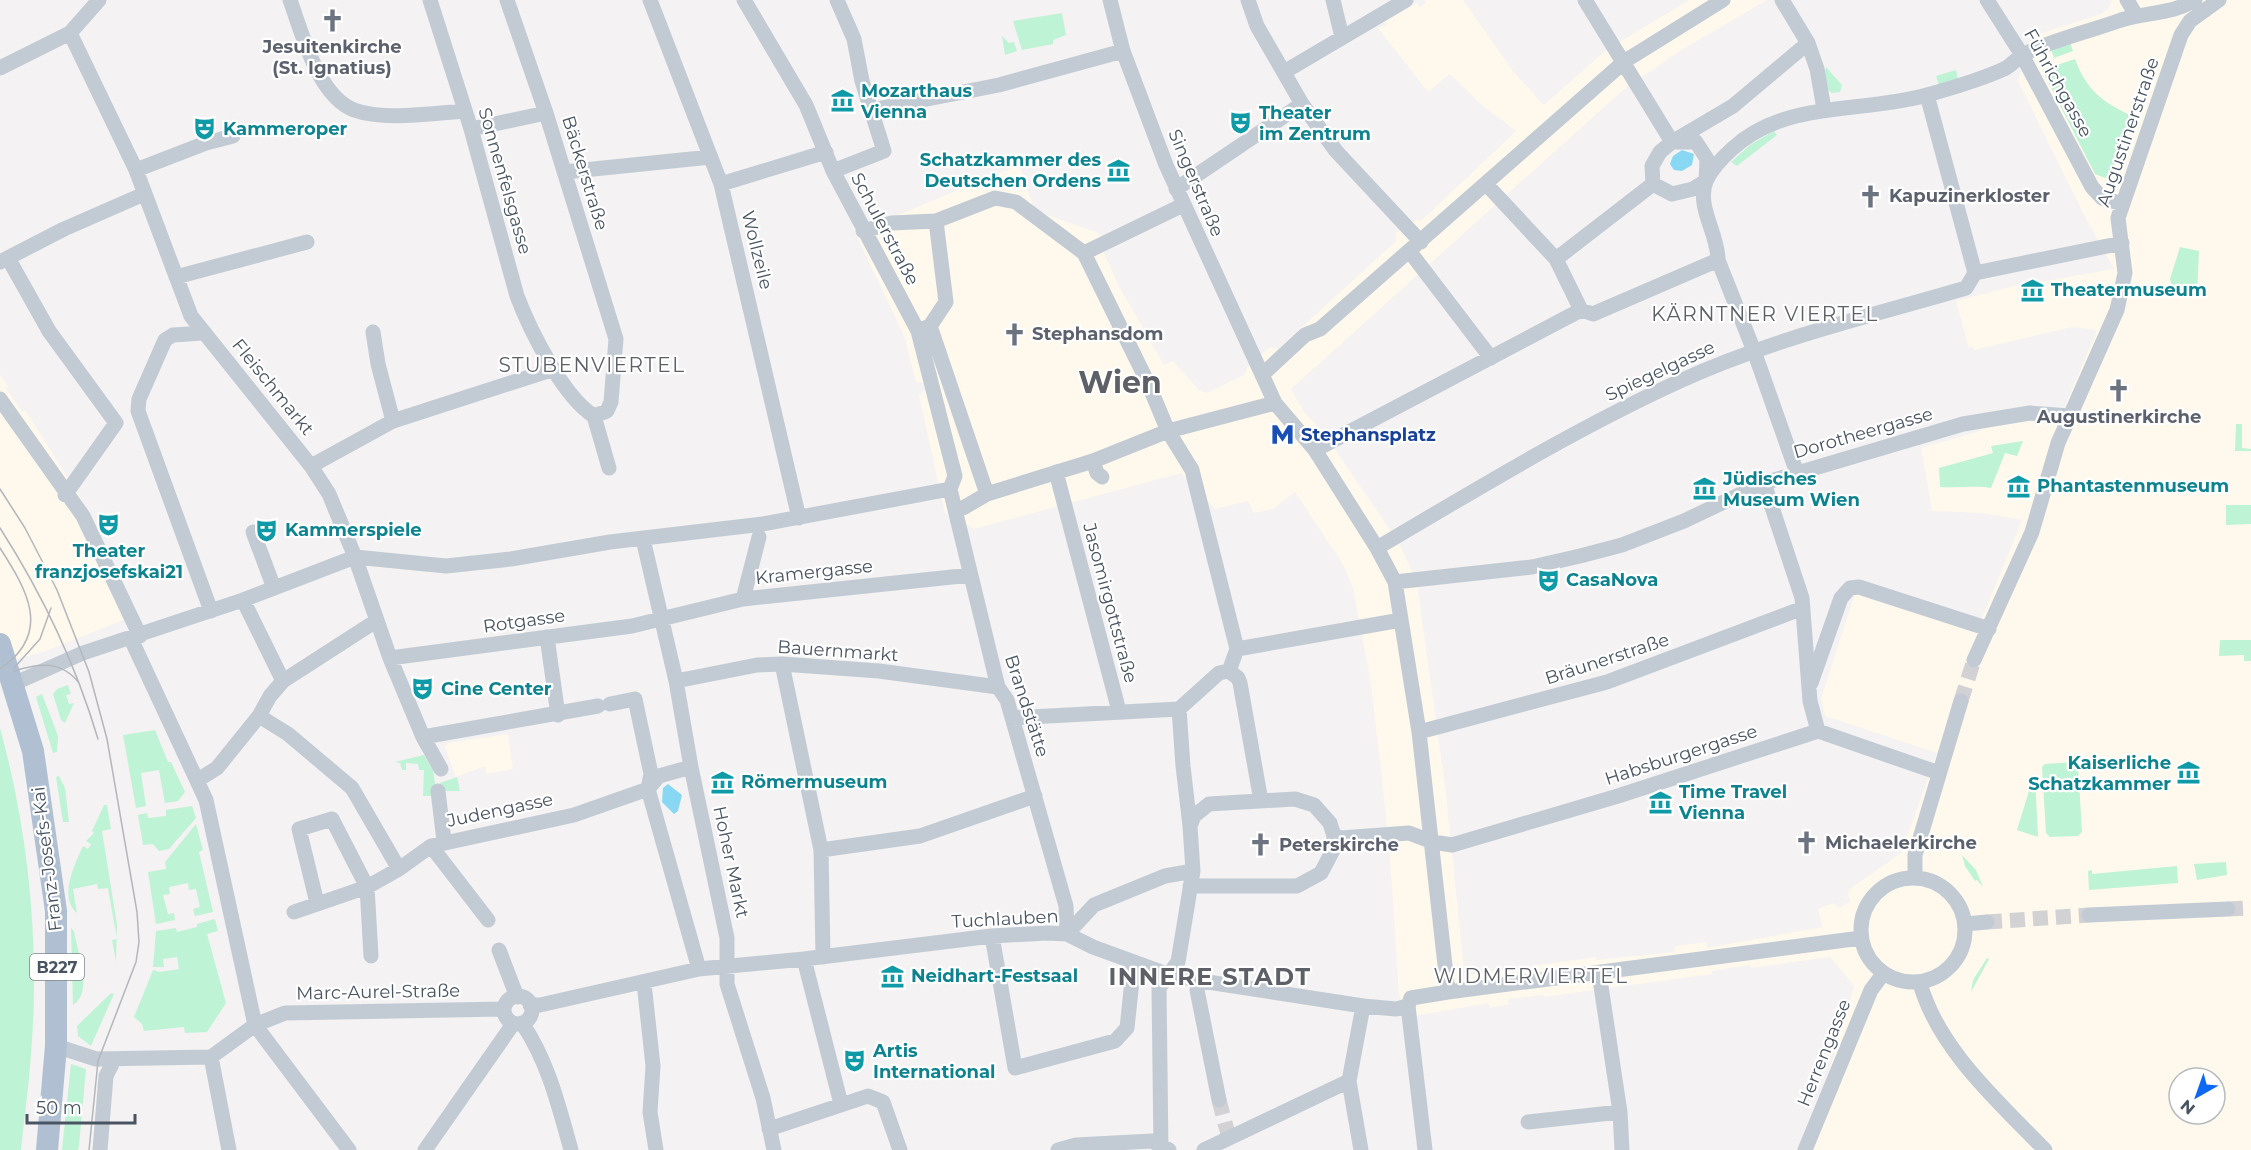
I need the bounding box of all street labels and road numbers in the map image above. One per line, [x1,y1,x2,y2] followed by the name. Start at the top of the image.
[2019,25,2097,141] street label: Führichgasse
[2092,54,2164,210] street label: Augustinerstraße
[474,105,536,257] street label: Sonnenfelsgasse
[557,113,613,233] street label: Bäckerstraße
[1163,126,1229,240] street label: Singerstraße
[846,169,924,289] street label: Schulerstraße
[737,208,777,292] street label: Wollzeile
[227,334,319,440] street label: Fleischmarkt
[1602,336,1718,406] street label: Spiegelgasse
[1791,403,1935,463] street label: Dorotheergasse
[1078,520,1142,686] street label: Jasomirgottstraße
[754,555,874,589] street label: Kramergasse
[482,604,567,638] street label: Rotgasse
[1542,629,1672,689] street label: Bräunerstraße
[777,636,899,666] street label: Bauernmarkt
[1000,652,1054,760] street label: Brandstätte
[1602,720,1760,790] street label: Habsburgergasse
[27,785,67,933] street label: Franz-Josefs-Kai
[444,788,555,832] street label: Judengasse
[708,804,754,920] street label: Hoher Markt
[951,905,1059,933] street label: Tuchlauben
[30,954,84,980] road number: B227
[296,980,460,1004] street label: Marc-Aurel-Straße
[1792,996,1856,1110] street label: Herrengasse

